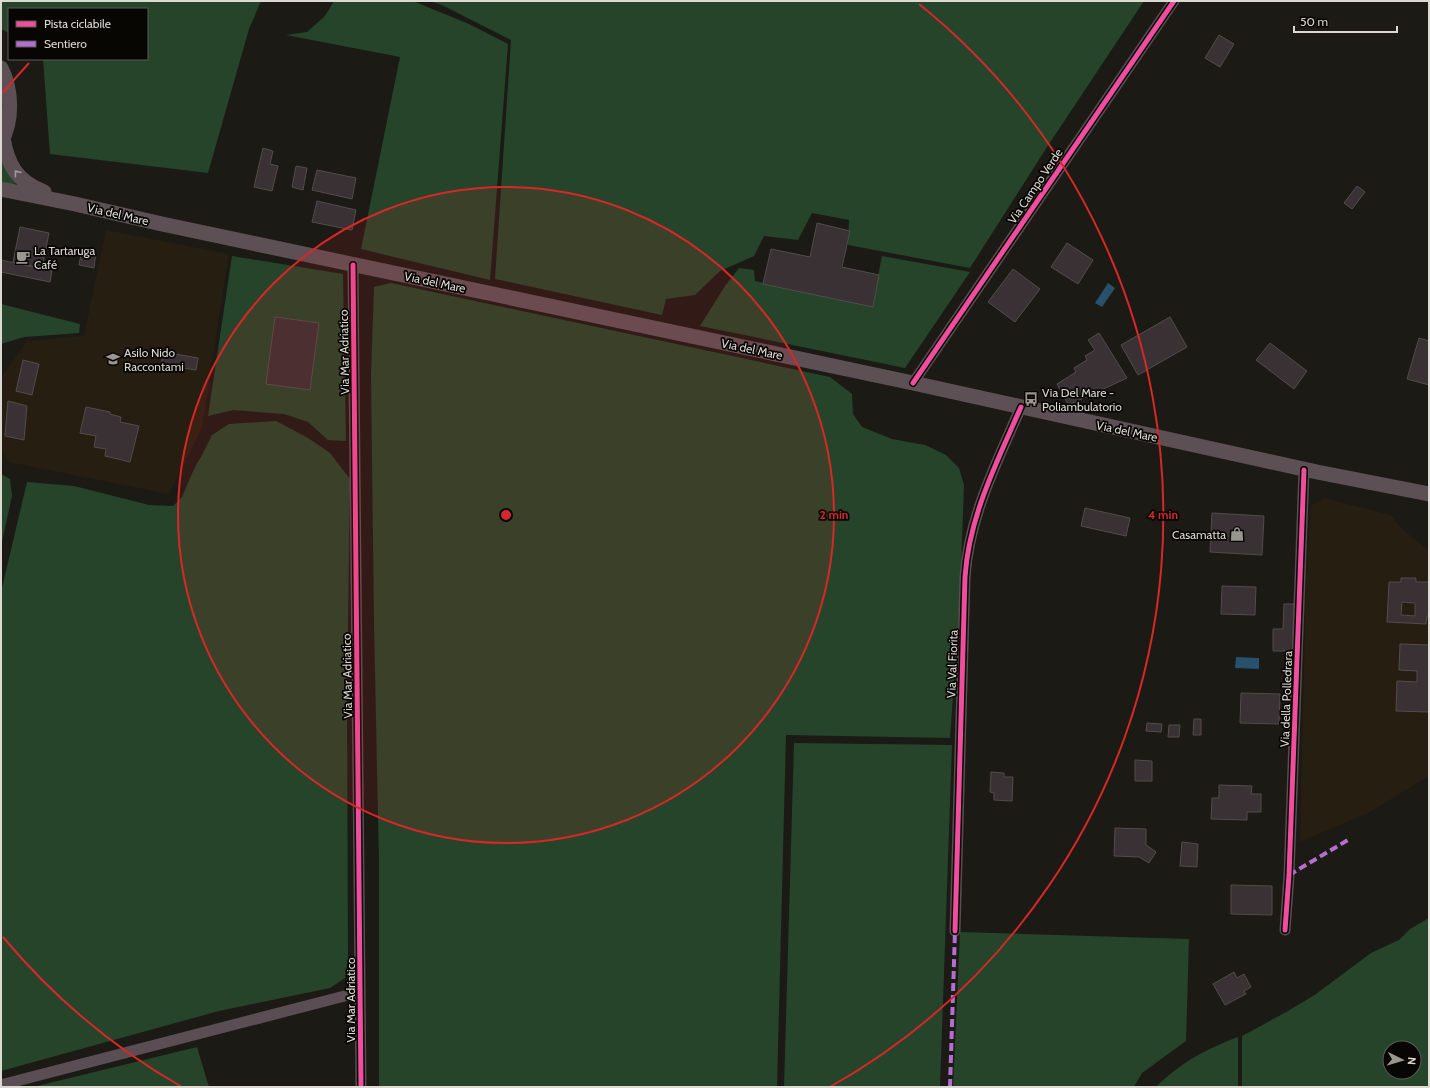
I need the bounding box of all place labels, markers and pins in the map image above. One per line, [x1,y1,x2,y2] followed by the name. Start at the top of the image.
[34,243,96,272] place label: La Tartaruga Café
[15,249,31,265] cafe icon: La Tartaruga Café
[124,345,184,374] place label: Asilo Nido Raccontami
[105,351,121,367] school or university icon: Asilo Nido Raccontami
[1042,385,1122,414] place label: Via Del Mare - Poliambulatorio
[1023,391,1039,407] bus stop icon: Via Del Mare - Poliambulatorio
[499,508,513,522] centre of rings
[1229,526,1245,542] shop icon: Casamatta
[1172,527,1226,542] place label: Casamatta

